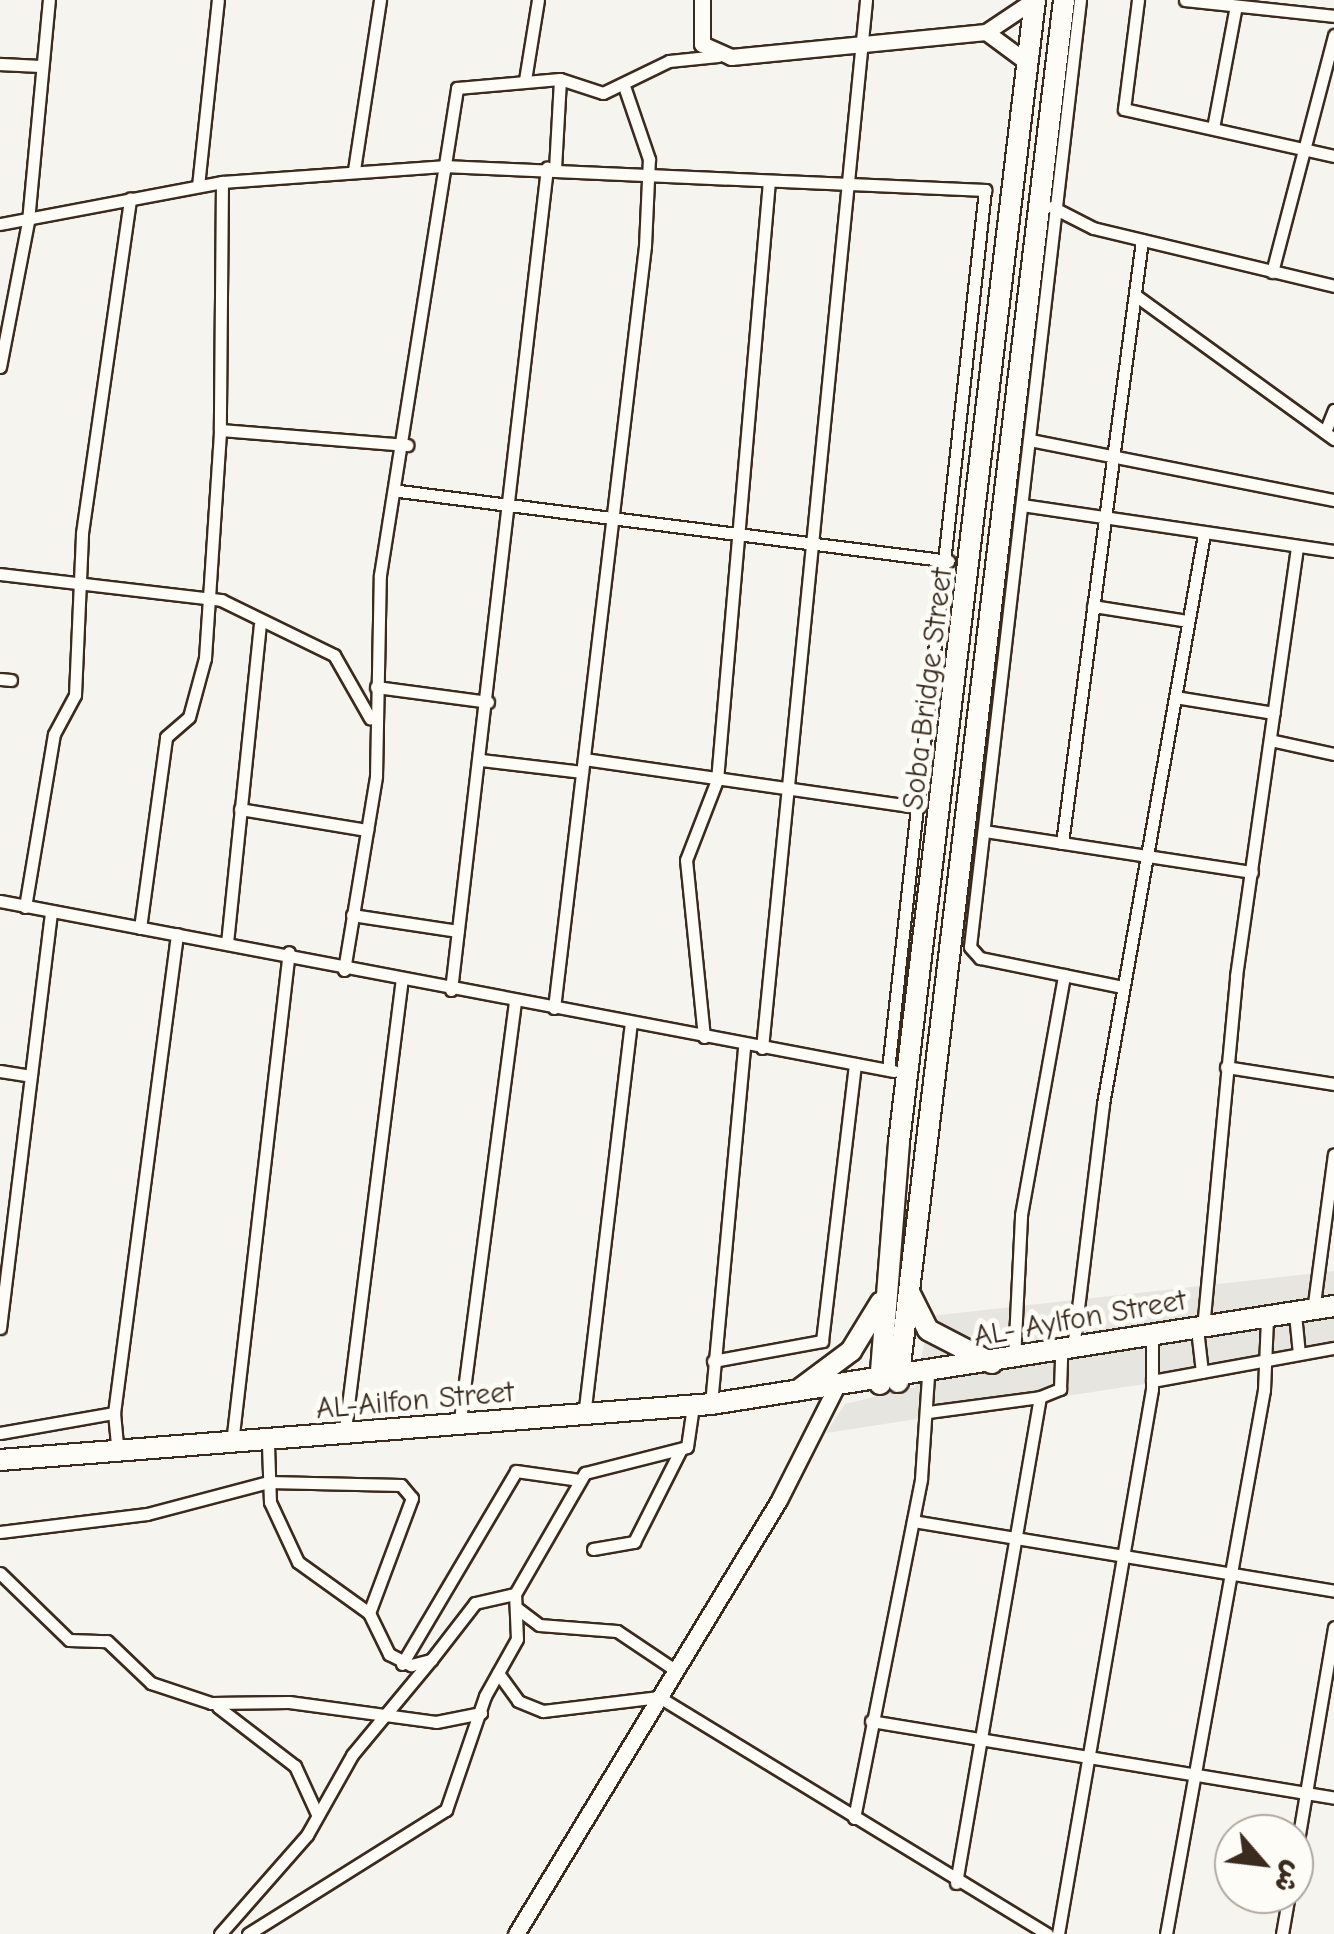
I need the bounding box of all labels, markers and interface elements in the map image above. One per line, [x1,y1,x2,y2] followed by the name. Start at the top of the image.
[895,566,961,812] street label: Soba Bridge Street
[971,1283,1189,1355] street label: AL- Aylfon Street
[315,1374,515,1428] street label: AL-Ailfon Street
[1214,1814,1314,1914] north arrow
[1267,1856,1310,1898] text: ش

